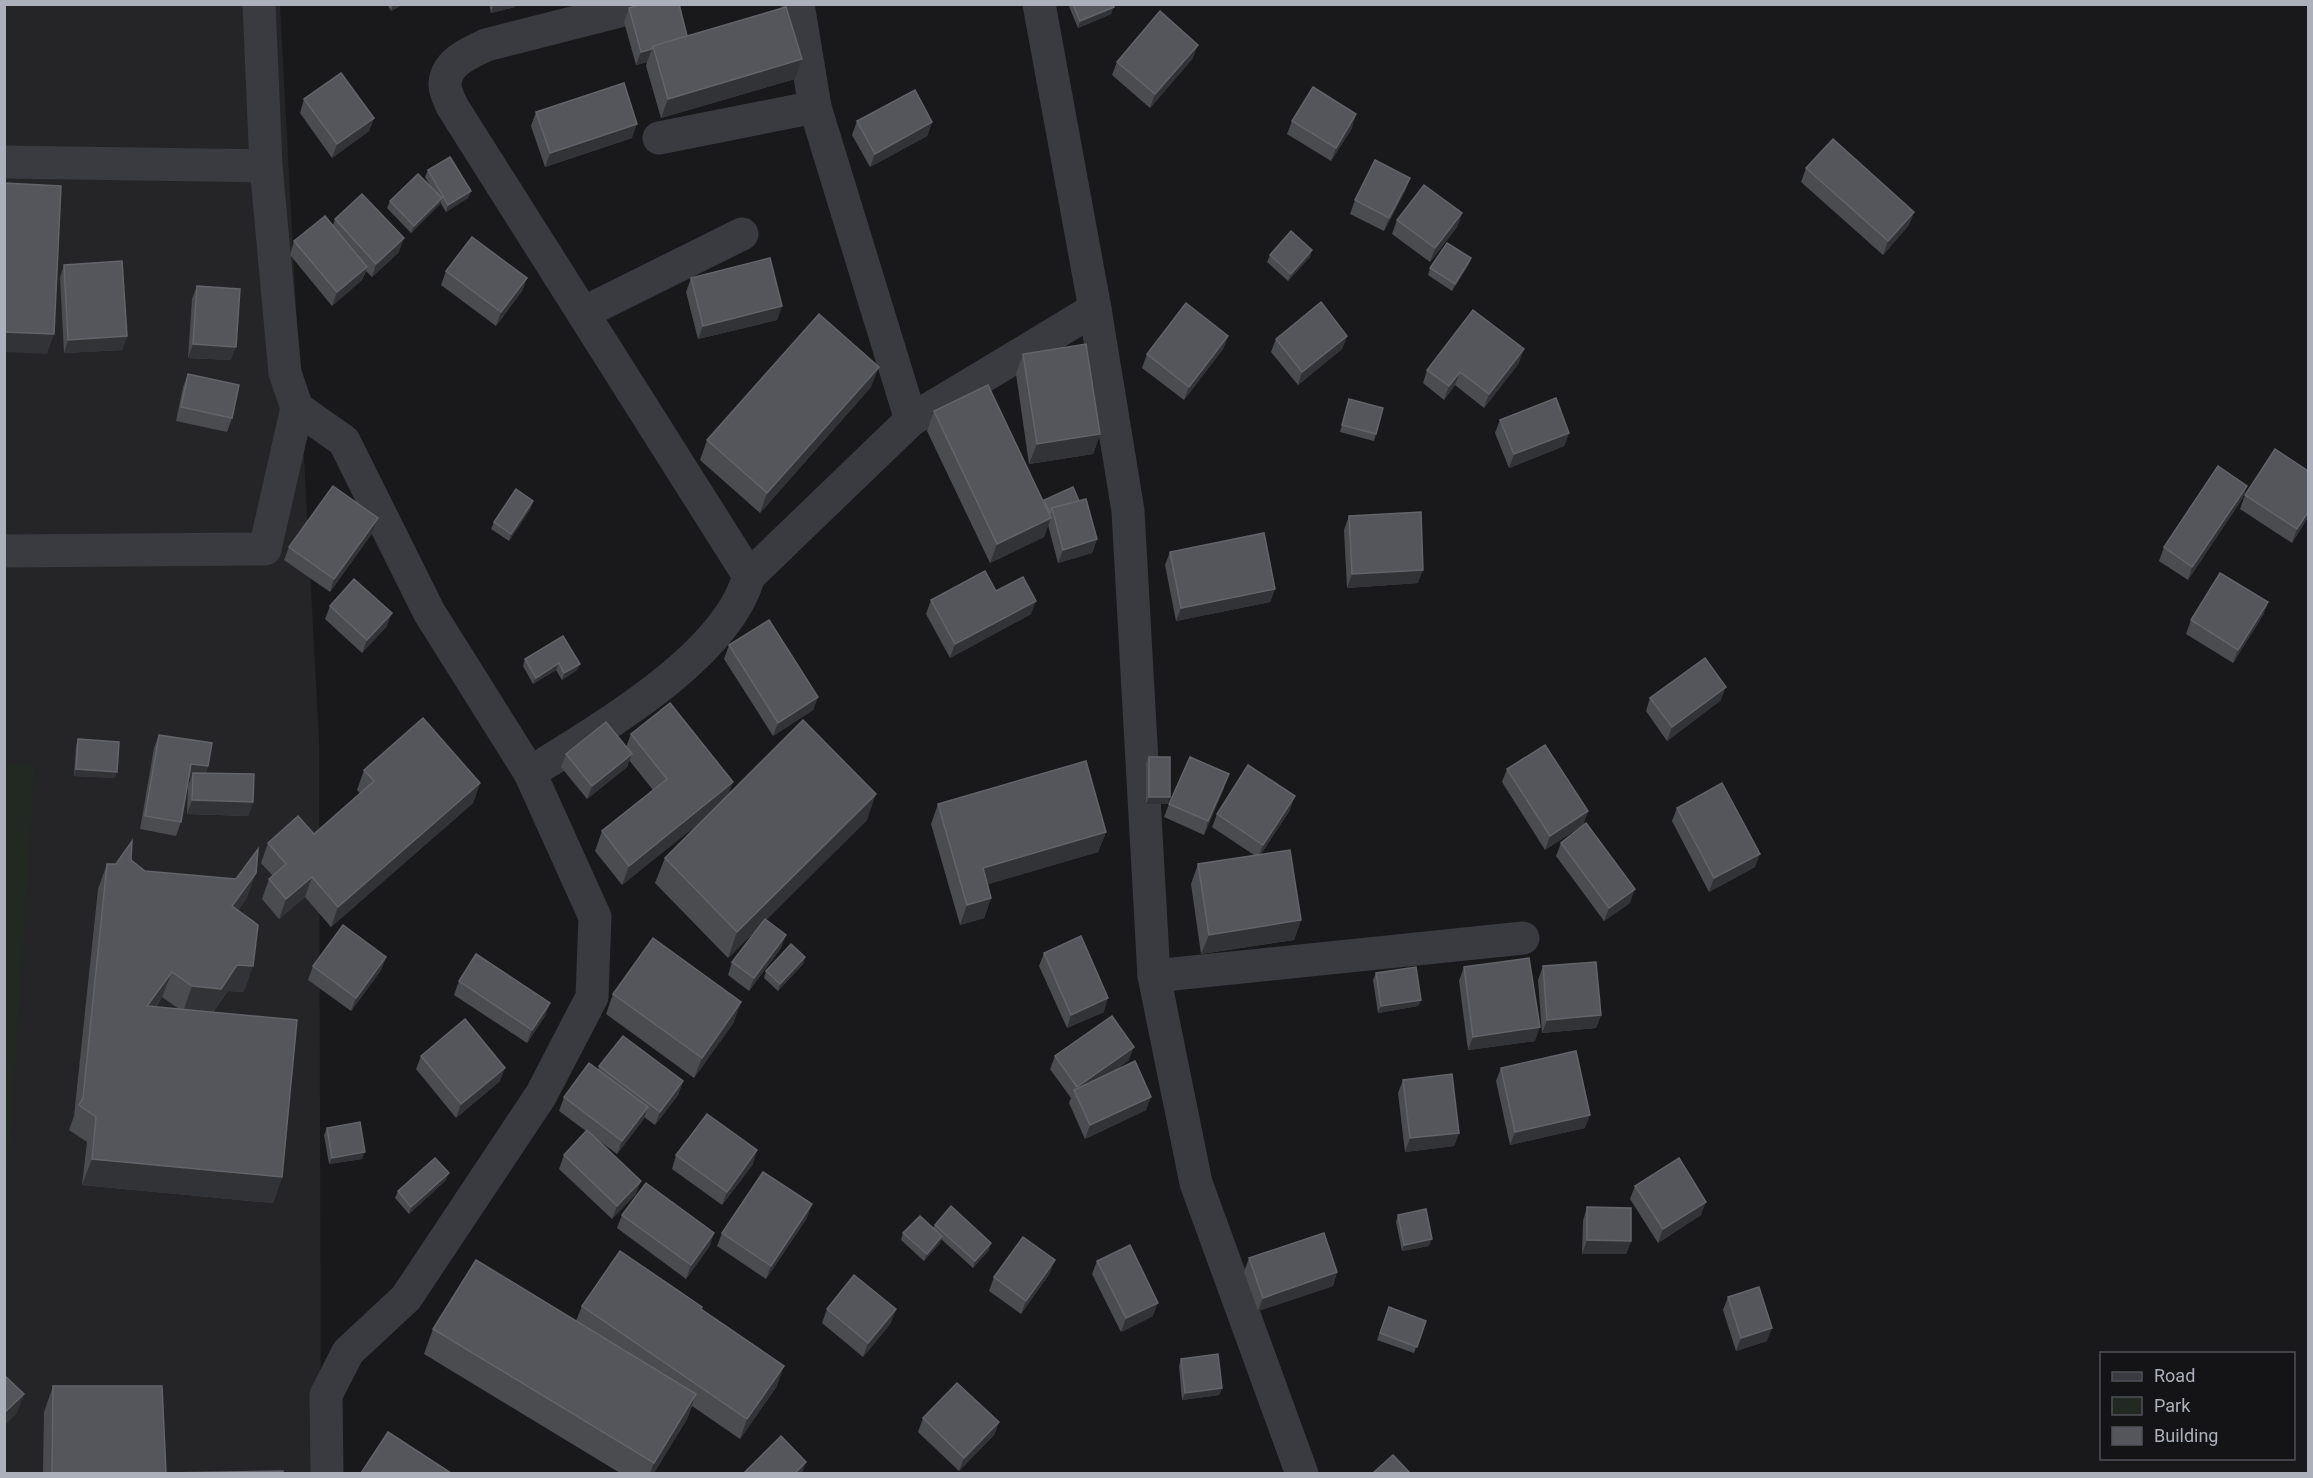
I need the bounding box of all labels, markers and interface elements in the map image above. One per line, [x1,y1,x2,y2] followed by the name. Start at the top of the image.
[2100,1352,2295,1460] legend
[2154,1365,2195,1386] text: Road
[2154,1395,2191,1416] text: Park
[2154,1425,2218,1446] text: Building

